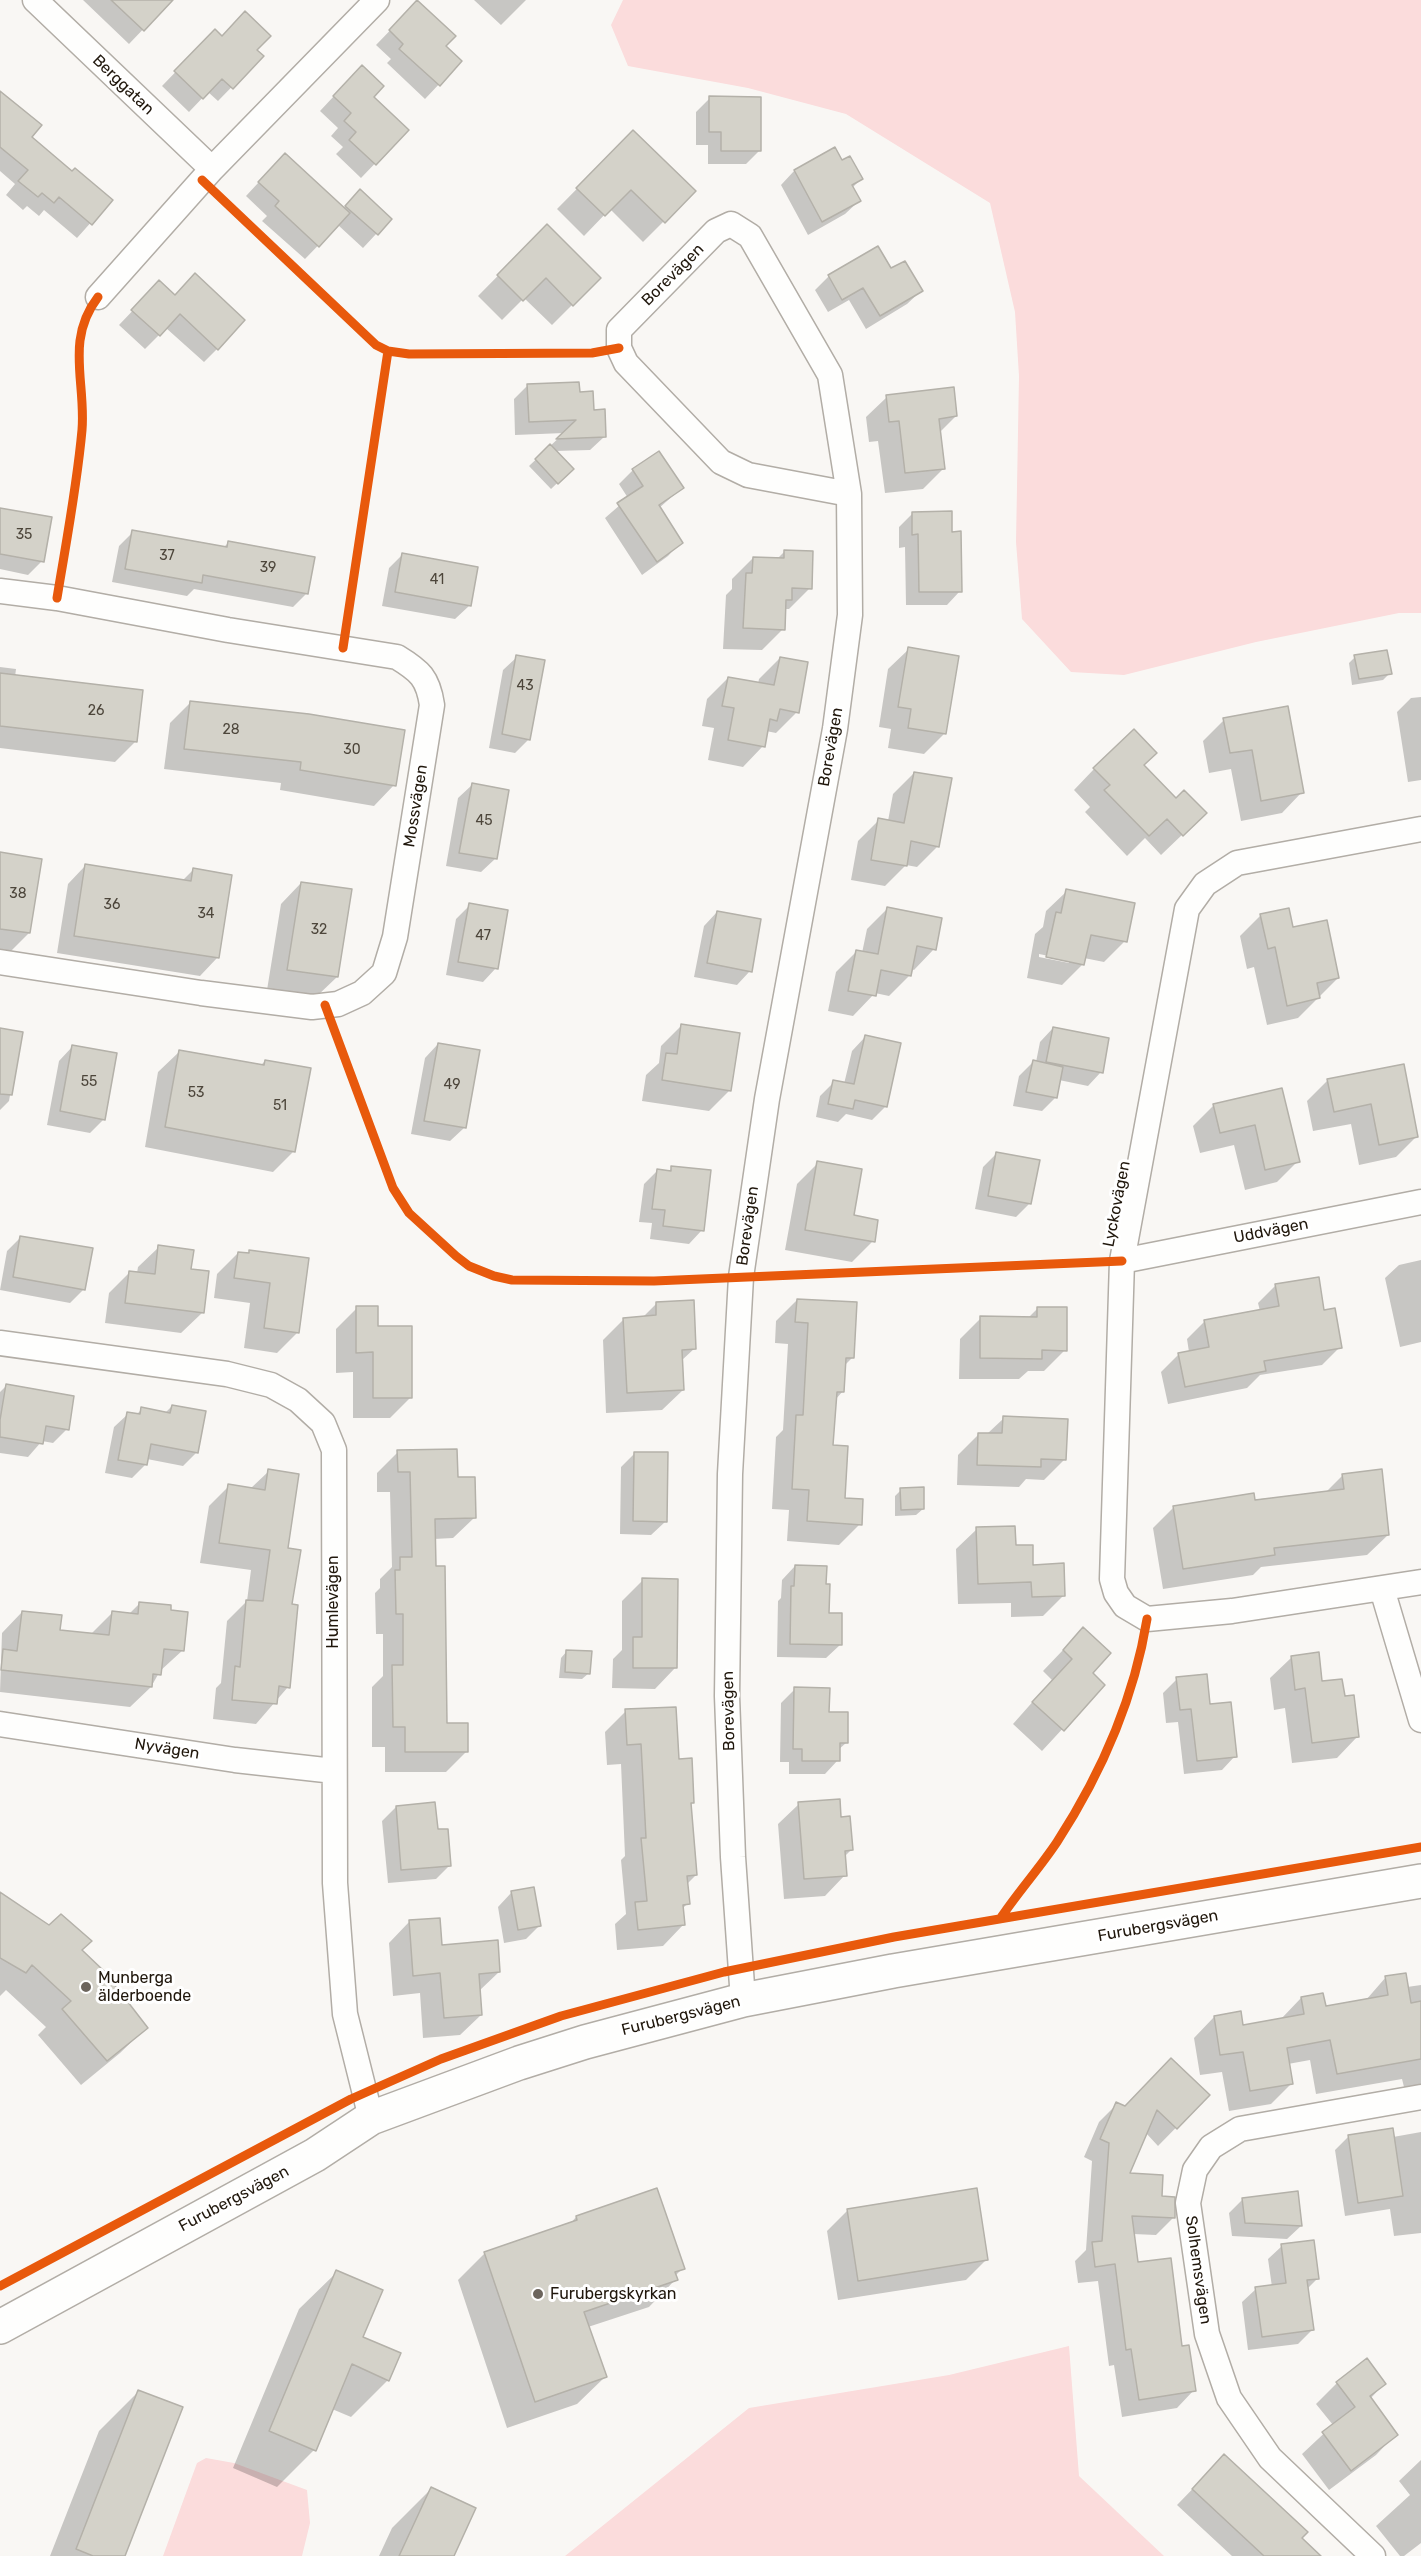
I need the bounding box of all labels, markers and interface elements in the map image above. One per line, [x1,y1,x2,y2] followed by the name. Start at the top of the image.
[88,51,158,119] street label: Berggatan
[638,240,708,310] street label: Borevägen
[16,527,32,543] house number: 35
[159,548,175,564] house number: 37
[260,560,276,576] house number: 39
[430,572,444,588] house number: 41
[516,678,534,694] house number: 43
[88,703,104,719] house number: 26
[815,706,847,788] street label: Borevägen
[222,722,240,738] house number: 28
[343,742,361,758] house number: 30
[400,763,432,849] street label: Mossvägen
[475,813,493,829] house number: 45
[9,886,27,902] house number: 38
[104,897,120,913] house number: 36
[197,906,215,922] house number: 34
[311,922,327,938] house number: 32
[475,928,491,944] house number: 47
[81,1074,97,1090] house number: 55
[444,1077,460,1093] house number: 49
[188,1085,204,1101] house number: 53
[273,1098,287,1114] house number: 51
[1099,1159,1135,1249] street label: Lyckovägen
[733,1185,763,1267] street label: Borevägen
[1232,1214,1310,1248] street label: Uddvägen
[323,1555,343,1649] street label: Humlevägen
[719,1671,739,1751] street label: Borevägen
[133,1734,201,1764] street label: Nyvägen
[1096,1906,1220,1946] street label: Furubergsvägen
[98,1968,191,2006] place label: Munberga älderboende
[79,1980,93,1994] marker: Munberga älderboende
[620,1992,742,2040] street label: Furubergsvägen
[176,2162,292,2236] street label: Furubergsvägen
[1181,2214,1215,2326] street label: Solhemsvägen
[550,2284,676,2304] place label: Furubergskyrkan
[531,2287,545,2301] marker: Furubergskyrkan

